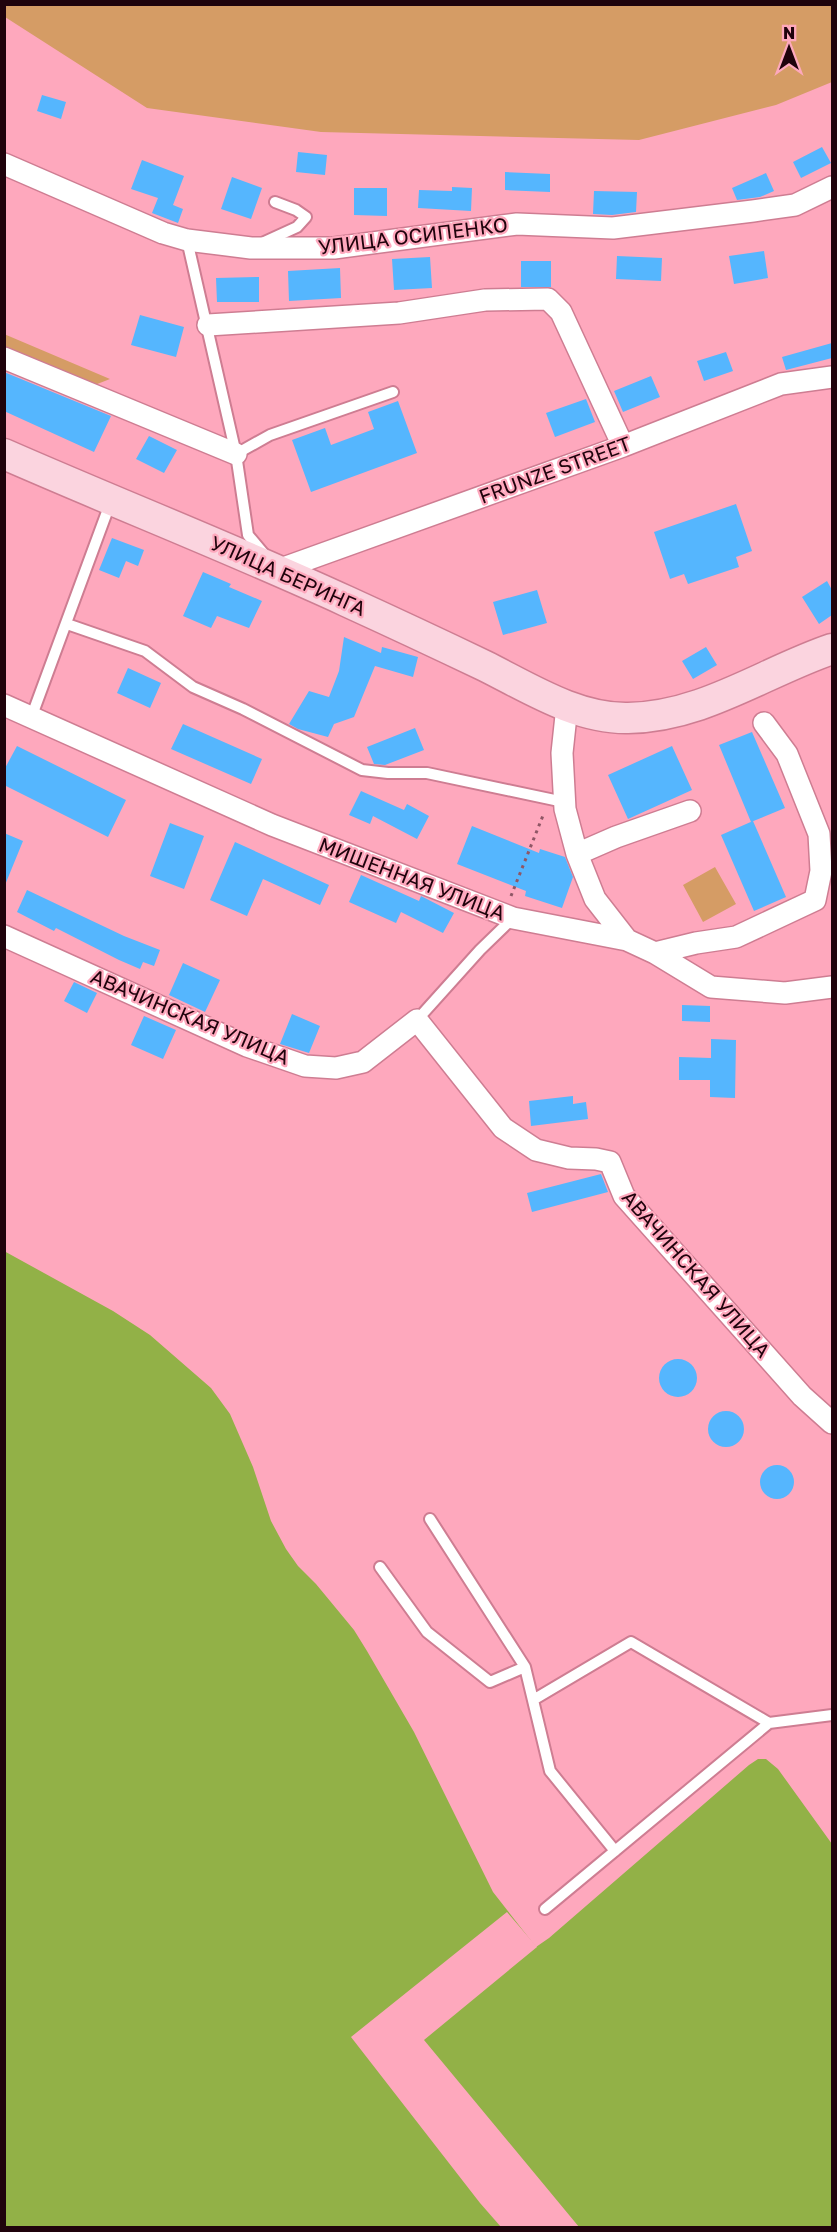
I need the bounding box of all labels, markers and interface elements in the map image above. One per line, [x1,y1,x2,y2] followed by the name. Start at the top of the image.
[759,18,819,78] north arrow
[783,23,795,43] text: N
[317,211,509,259] street label: УЛИЦА ОСИПЕНКО
[475,430,634,508] street label: FRUNZE STREET
[207,530,370,620] street label: УЛИЦА БЕРИНГА
[316,831,509,925] street label: МИШЕННАЯ УЛИЦА
[87,963,293,1069] street label: АВАЧИНСКАЯ УЛИЦА
[618,1185,776,1362] street label: АВАЧИНСКАЯ УЛИЦА

